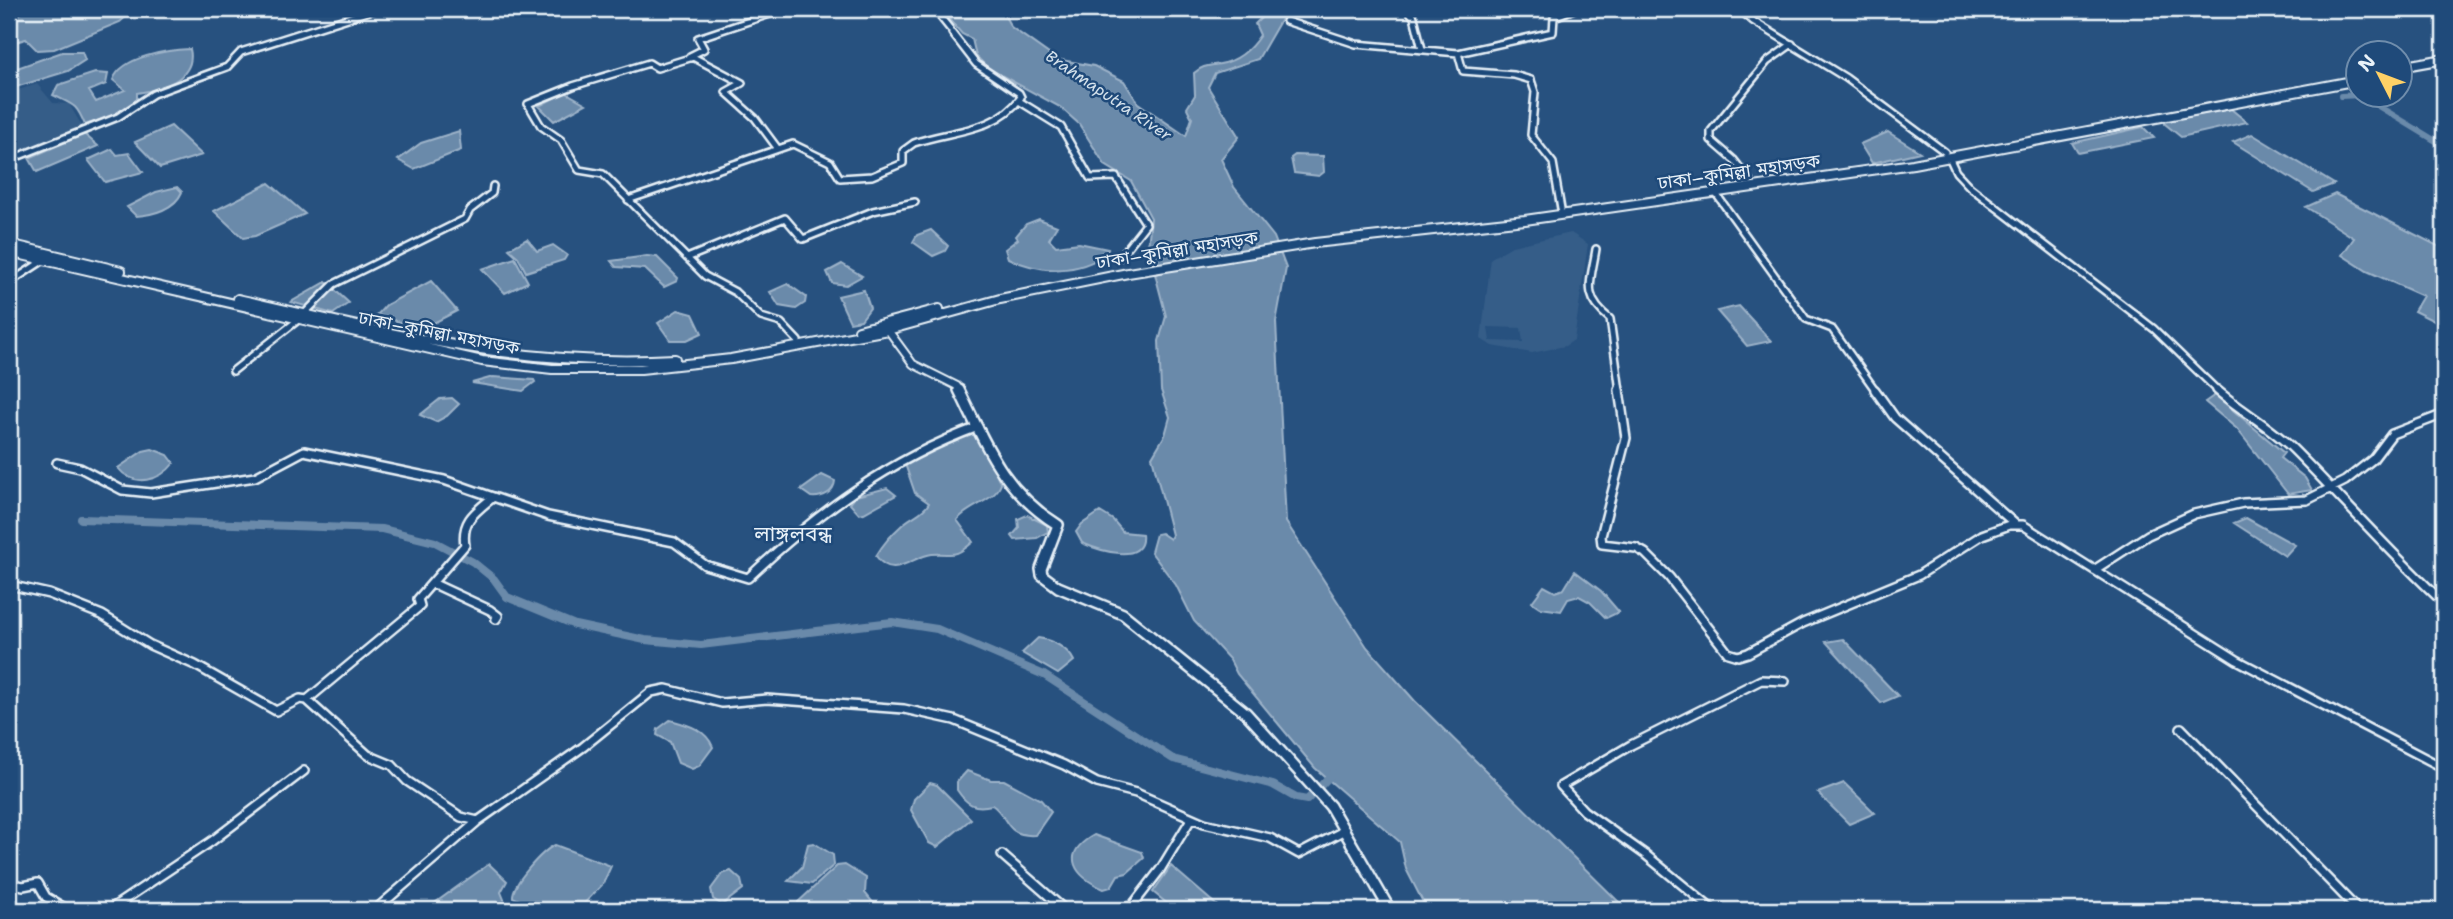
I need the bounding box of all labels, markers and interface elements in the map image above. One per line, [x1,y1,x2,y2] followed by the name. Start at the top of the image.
[2344,38,2414,108] north arrow
[1042,45,1176,146] water label: Brahmaputra River
[2352,49,2381,77] text: N
[1655,149,1822,195] street label: ঢাকা–কুমিল্লা মহাসড়ক
[1093,225,1260,275] street label: ঢাকা–কুমিল্লা মহাসড়ক
[355,305,522,360] street label: ঢাকা–কুমিল্লা মহাসড়ক
[753,520,832,548] district label: লাঙ্গলবন্ধ

